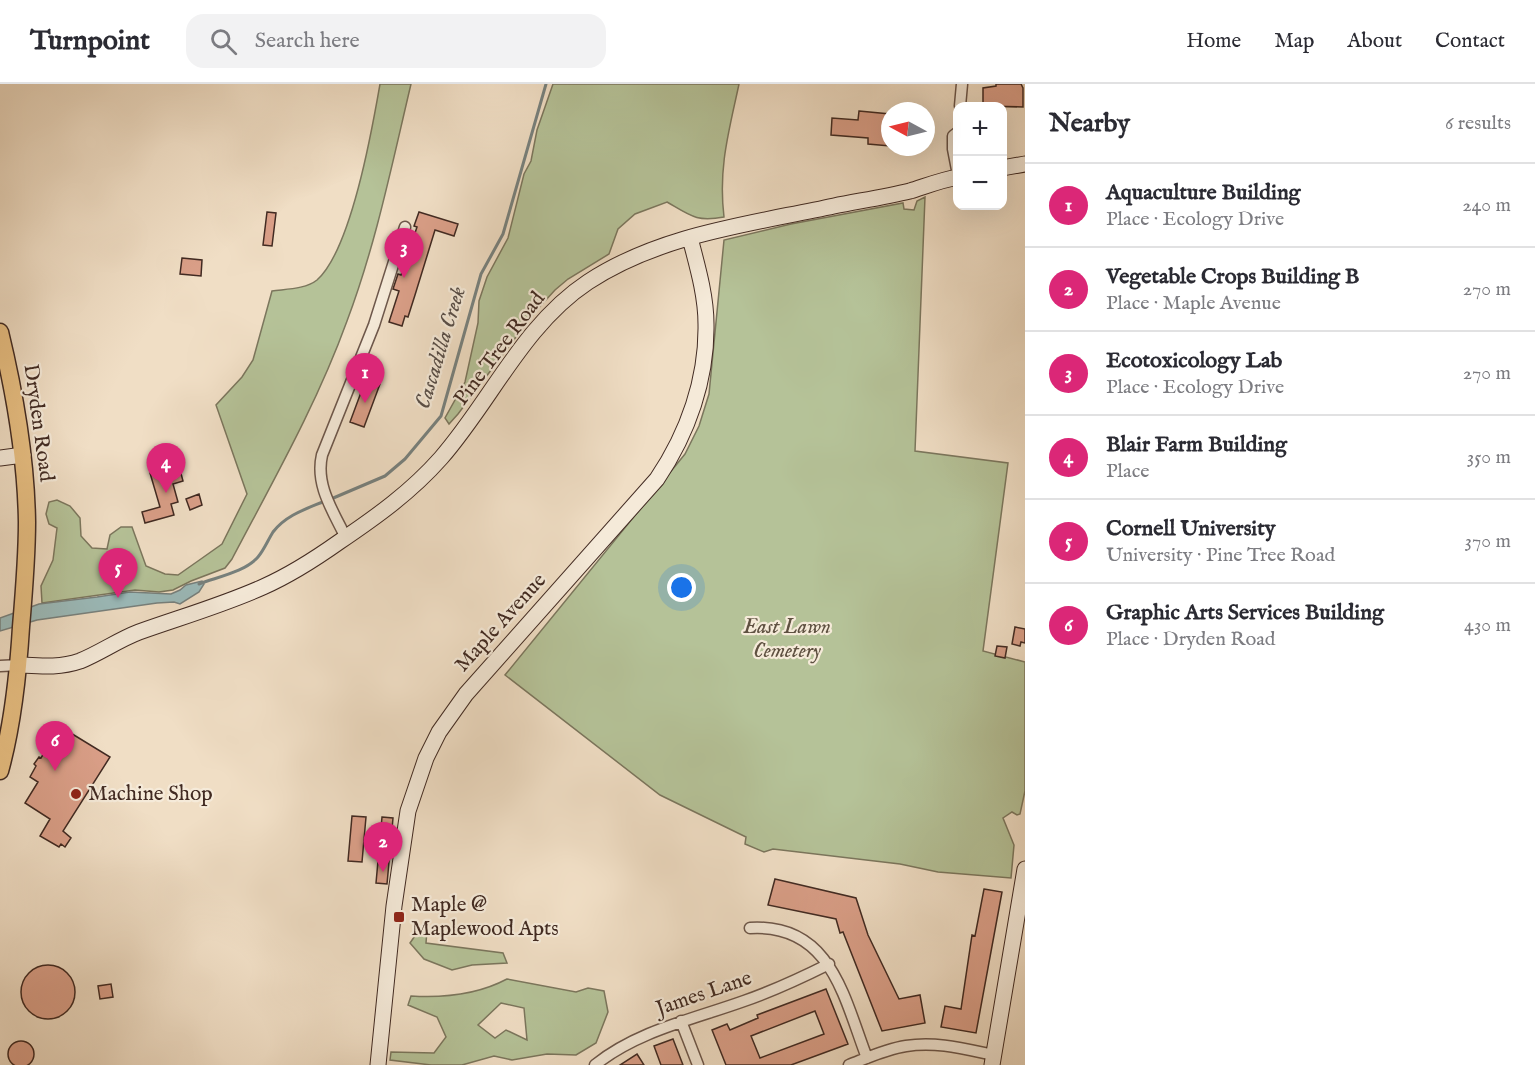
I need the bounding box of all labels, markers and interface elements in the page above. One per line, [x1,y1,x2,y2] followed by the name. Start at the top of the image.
[186,14,606,68] search box
[30,24,150,59] text: Turnpoint
[207,25,240,58] icon: search
[255,27,360,55] text: Search here
[1186,28,1241,55] text: Home
[1274,28,1314,55] text: Map
[1347,28,1402,55] text: About
[1435,28,1505,55] text: Contact
[881,102,935,156] north arrow
[953,102,1007,210] map controls
[953,102,1007,156] button: +
[1049,107,1130,140] text: Nearby
[1445,111,1511,136] text: 6 results
[953,156,1007,210] button: −
[1106,179,1301,207] text: Aquaculture Building
[1065,193,1072,218] text: 1
[1462,193,1511,218] text: 240 m
[1106,207,1284,232] text: Place · Ecology Drive
[384,228,424,278] pin: 3
[1106,263,1359,291] text: Vegetable Crops Building B
[1064,277,1073,302] text: 2
[1463,277,1511,302] text: 270 m
[409,283,473,412] water label: Cascadilla Creek
[448,286,552,411] street label: Pine Tree Road
[1106,291,1281,316] text: Place · Maple Avenue
[1106,347,1282,375] text: Ecotoxicology Lab
[346,354,385,403] pin: 1
[1065,361,1072,386] text: 3
[1463,361,1511,386] text: 270 m
[16,362,60,484] street label: Dryden Road
[1106,375,1284,400] text: Place · Ecology Drive
[1106,431,1287,459] text: Blair Farm Building
[146,444,186,493] pin: 4
[1064,445,1073,470] text: 4
[1467,445,1511,470] text: 350 m
[1106,459,1149,484] text: Place
[1106,515,1276,543] text: Cornell University
[1065,529,1072,554] text: 5
[1465,529,1511,554] text: 370 m
[1106,543,1335,568] text: University · Pine Tree Road
[98,548,138,598] pin: 5
[449,568,553,678] street label: Maple Avenue
[667,573,696,602] your location
[1106,599,1384,627] text: Graphic Arts Services Building
[1064,613,1073,638] text: 6
[1464,613,1511,638] text: 430 m
[742,614,831,665] park label: East Lawn Cemetery
[1106,627,1275,652] text: Place · Dryden Road
[36,722,74,771] pin: 6
[88,781,213,808] place label: Machine Shop
[69,787,83,801] marker: Machine Shop
[364,822,403,872] pin: 2
[411,892,559,943] place label: Maple @ Maplewood Apts
[392,910,406,924] marker: Maple @ Maplewood Apts
[651,965,756,1024] street label: James Lane

